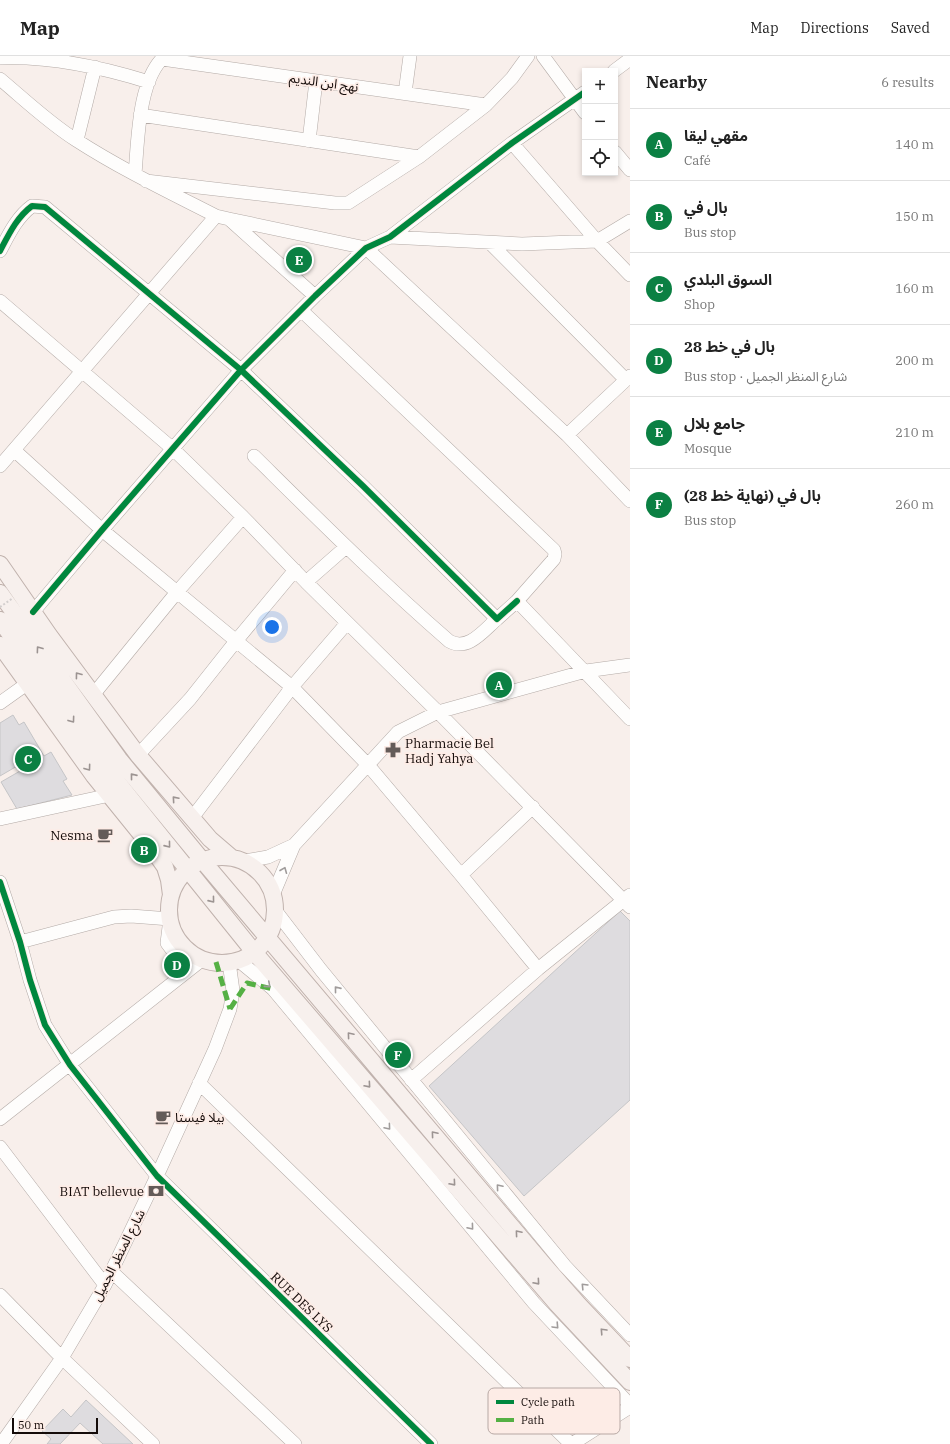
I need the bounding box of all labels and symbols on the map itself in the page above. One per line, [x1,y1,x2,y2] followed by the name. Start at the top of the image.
[288,69,360,98] street label: نهج ابن النديم
[286,245,312,275] pin: E
[262,617,282,637] your location
[37,647,44,654] one-way arrow
[486,670,512,700] pin: A
[76,672,83,679] one-way arrow
[67,716,74,723] one-way arrow
[405,735,494,767] place label: Pharmacie Bel Hadj Yahya
[384,741,402,759] pharmacy icon: Pharmacie Bel Hadj Yahya
[15,744,41,774] pin: C
[83,763,90,770] one-way arrow
[131,773,138,781] one-way arrow
[173,797,180,804] one-way arrow
[96,826,114,844] cafe icon: Nesma
[50,827,93,844] place label: Nesma
[131,835,157,865] pin: B
[164,841,171,848] one-way arrow
[279,867,287,875] one-way arrow
[208,895,215,902] one-way arrow
[164,950,190,980] pin: D
[263,981,270,988] one-way arrow
[335,987,342,994] one-way arrow
[347,1032,354,1039] one-way arrow
[385,1040,411,1070] pin: F
[364,1080,371,1087] one-way arrow
[154,1108,172,1126] cafe icon: بيلا فيستا
[175,1109,225,1126] place label: بيلا فيستا
[383,1123,390,1130] one-way arrow
[431,1131,438,1139] one-way arrow
[448,1179,455,1186] one-way arrow
[147,1182,165,1200] bank icon: BIAT bellevue
[59,1183,144,1200] place label: BIAT bellevue
[497,1185,504,1192] one-way arrow
[88,1206,151,1305] street label: شارع المنظر الجميل
[466,1222,473,1230] one-way arrow
[515,1231,522,1238] one-way arrow
[267,1268,336,1336] street label: RUE DES LYS
[533,1277,540,1285] one-way arrow
[581,1283,589,1291] one-way arrow
[551,1321,558,1329] one-way arrow
[601,1328,608,1336] one-way arrow
[488,1388,620,1434] legend
[521,1395,575,1409] text: Cycle path
[521,1413,544,1427] text: Path
[12,1416,98,1435] scale bar

